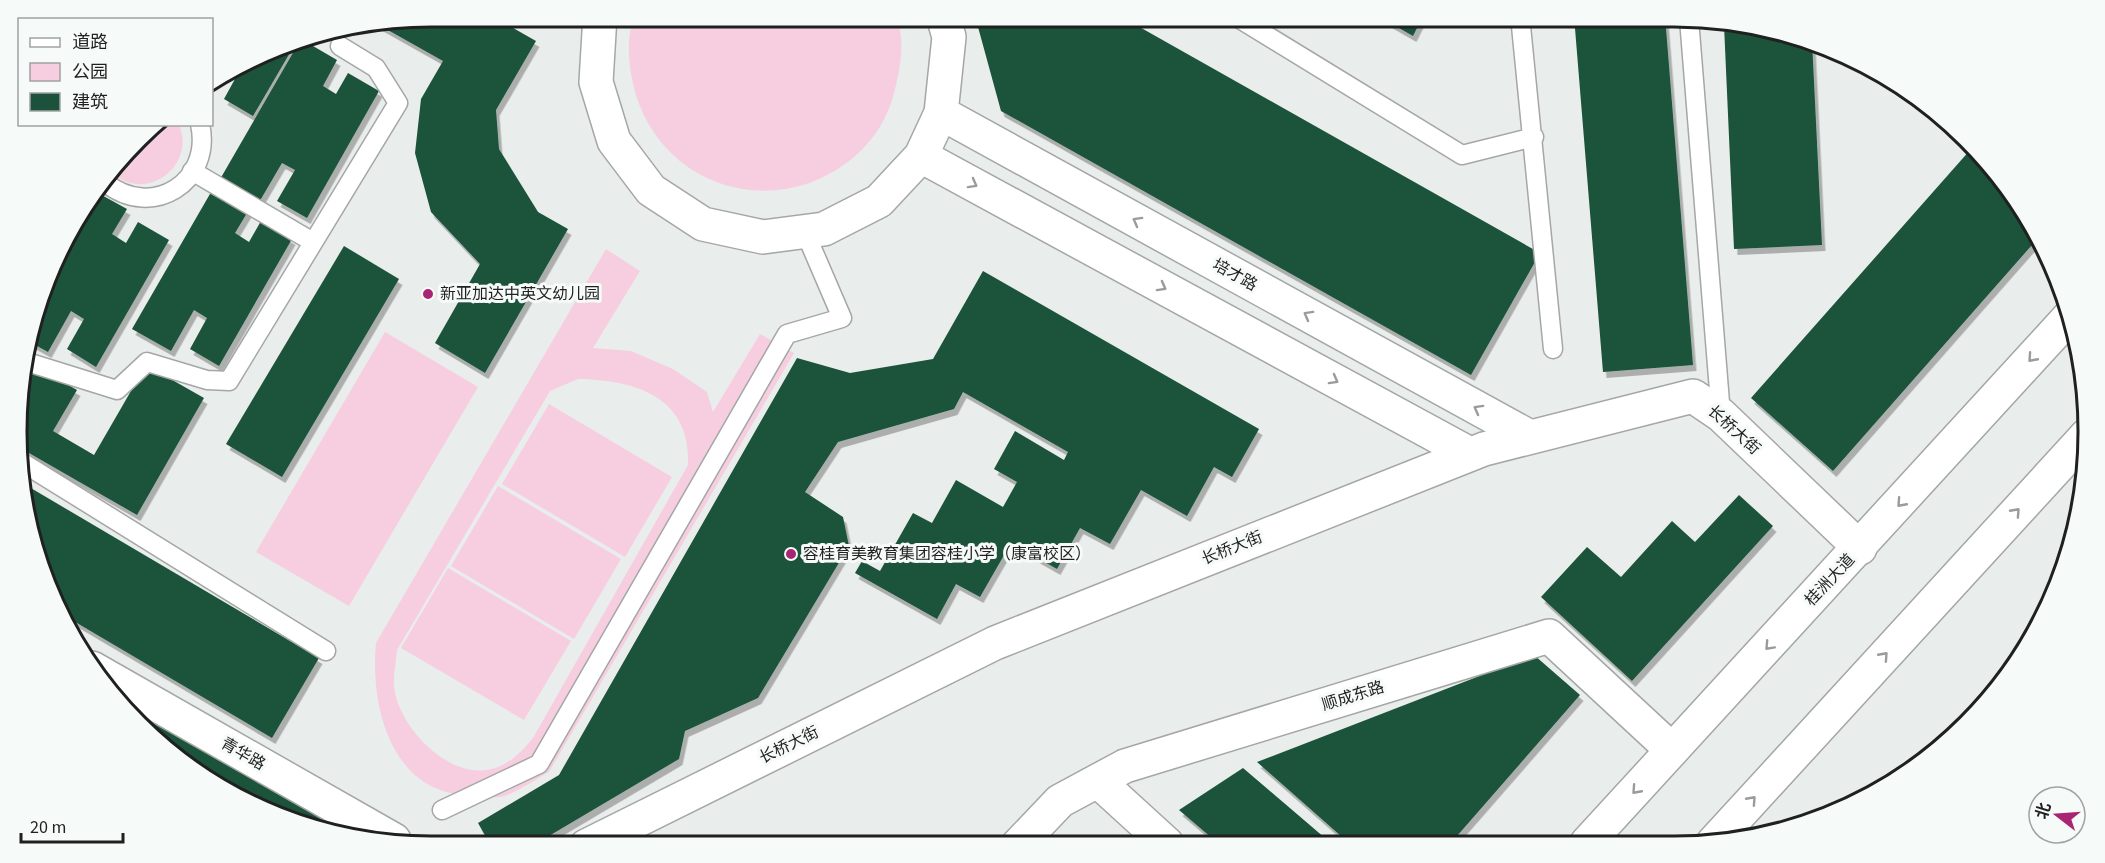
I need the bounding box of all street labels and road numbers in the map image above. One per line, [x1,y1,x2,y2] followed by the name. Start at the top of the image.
[1209,254,1261,296] street label: 培才路
[1703,400,1765,460] street label: 长桥大街
[1198,526,1266,570] street label: 长桥大街
[1800,549,1860,611] street label: 桂洲大道
[1319,676,1387,716] street label: 顺成东路
[755,721,823,769] street label: 长桥大街
[217,732,269,776] street label: 青华路

